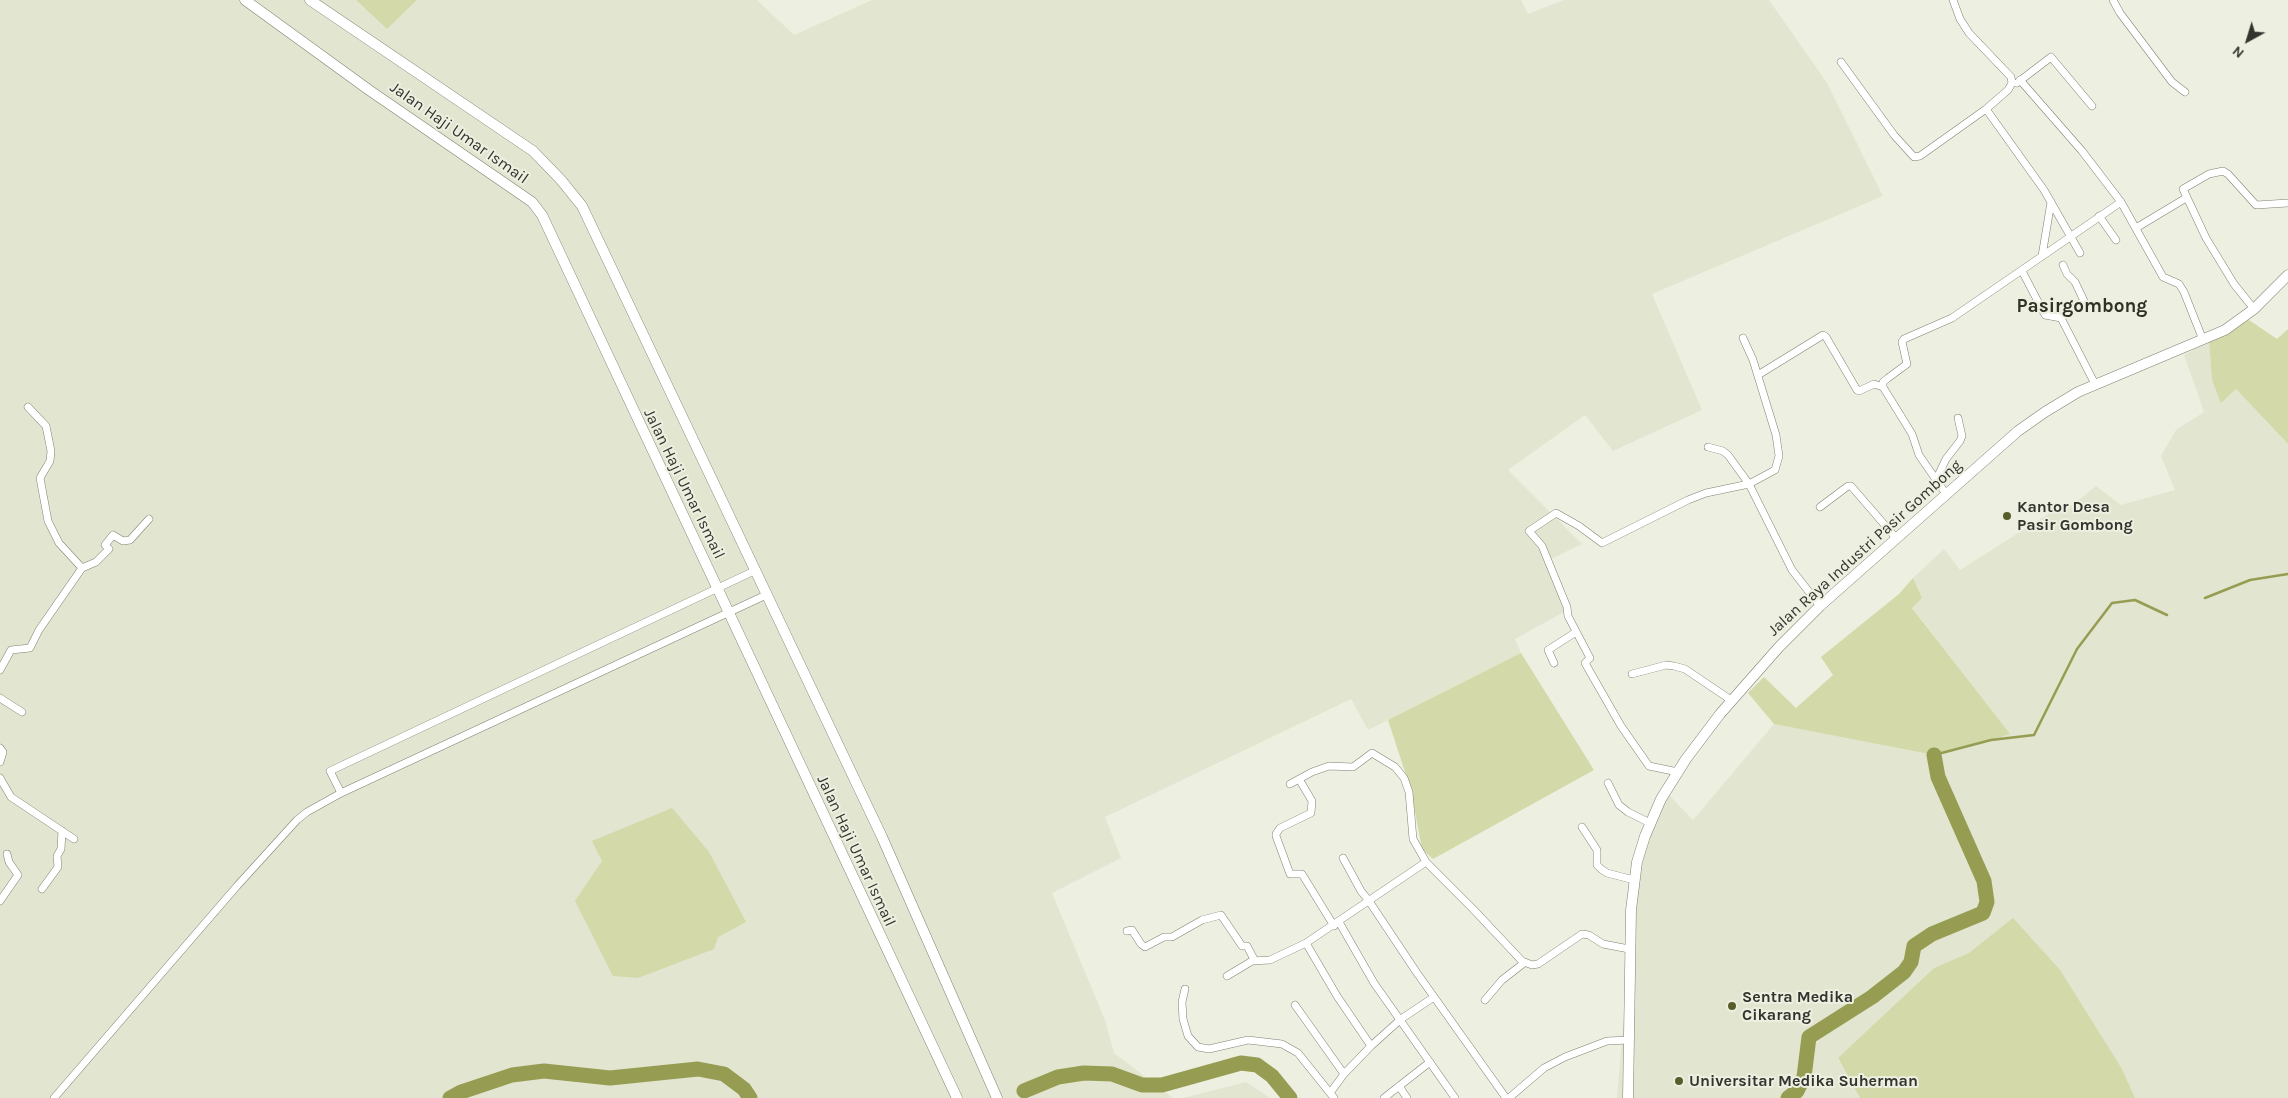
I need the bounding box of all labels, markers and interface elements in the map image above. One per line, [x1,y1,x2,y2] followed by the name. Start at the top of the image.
[2223,15,2273,65] north arrow
[2229,42,2248,62] text: N
[386,78,532,188] street label: Jalan Haji Umar Ismail
[2017,296,2147,318] district label: Pasirgombong
[639,406,729,562] street label: Jalan Haji Umar Ismail
[1764,456,1966,640] street label: Jalan Raya Industri Pasir Gombong
[2017,497,2133,535] place label: Kantor Desa Pasir Gombong
[2001,510,2013,522] marker: Kantor Desa Pasir Gombong
[812,772,900,930] street label: Jalan Haji Umar Ismail
[1742,987,1853,1025] place label: Sentra Medika Cikarang
[1726,1000,1738,1012] marker: Sentra Medika Cikarang
[1689,1071,1918,1091] place label: Universitar Medika Suherman
[1673,1075,1685,1087] marker: Universitar Medika Suherman

